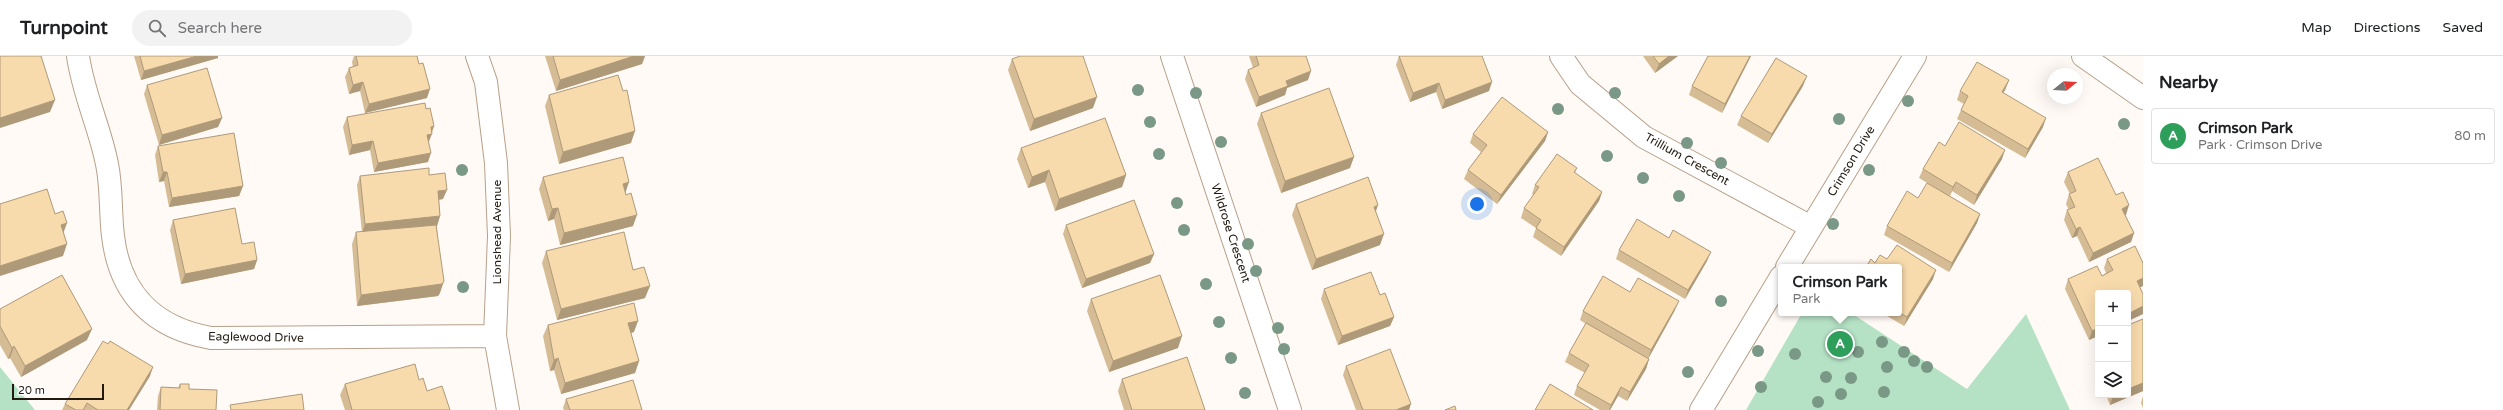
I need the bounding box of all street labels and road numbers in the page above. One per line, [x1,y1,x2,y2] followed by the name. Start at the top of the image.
[1824,123,1878,199] street label: Crimson Drive
[1642,130,1732,188] street label: Trillium Crescent
[490,179,504,284] street label: Lionshead Avenue
[1208,182,1254,285] street label: Wildrose Crescent
[208,329,304,345] street label: Eaglewood Drive

